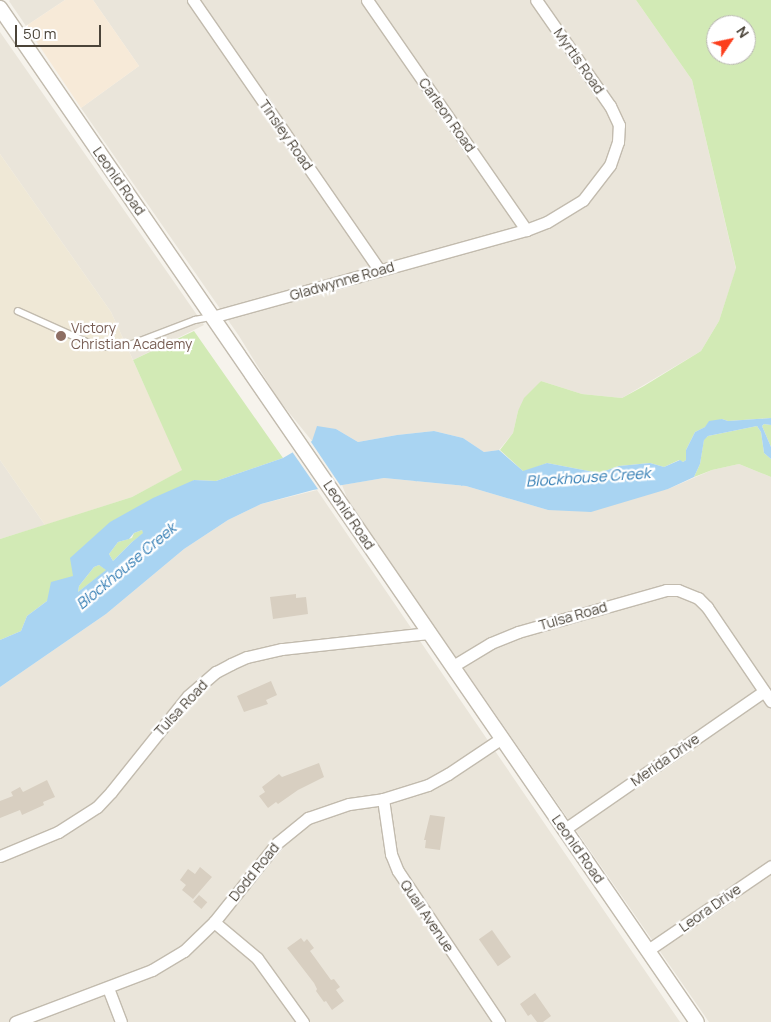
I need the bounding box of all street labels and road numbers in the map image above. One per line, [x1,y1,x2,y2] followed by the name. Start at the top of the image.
[550,25,608,97] street label: Myrtis Road
[415,75,479,155] street label: Carleon Road
[256,97,316,173] street label: Tinsley Road
[89,144,149,218] street label: Leonid Road
[288,258,396,304] street label: Gladwynne Road
[320,477,378,553] street label: Leonid Road
[537,598,609,634] street label: Tulsa Road
[151,677,211,739] street label: Tulsa Road
[627,730,703,790] street label: Merida Drive
[548,812,608,886] street label: Leonid Road
[225,839,283,905] street label: Dodd Road
[397,877,457,955] street label: Quail Avenue
[676,881,744,935] street label: Leora Drive

